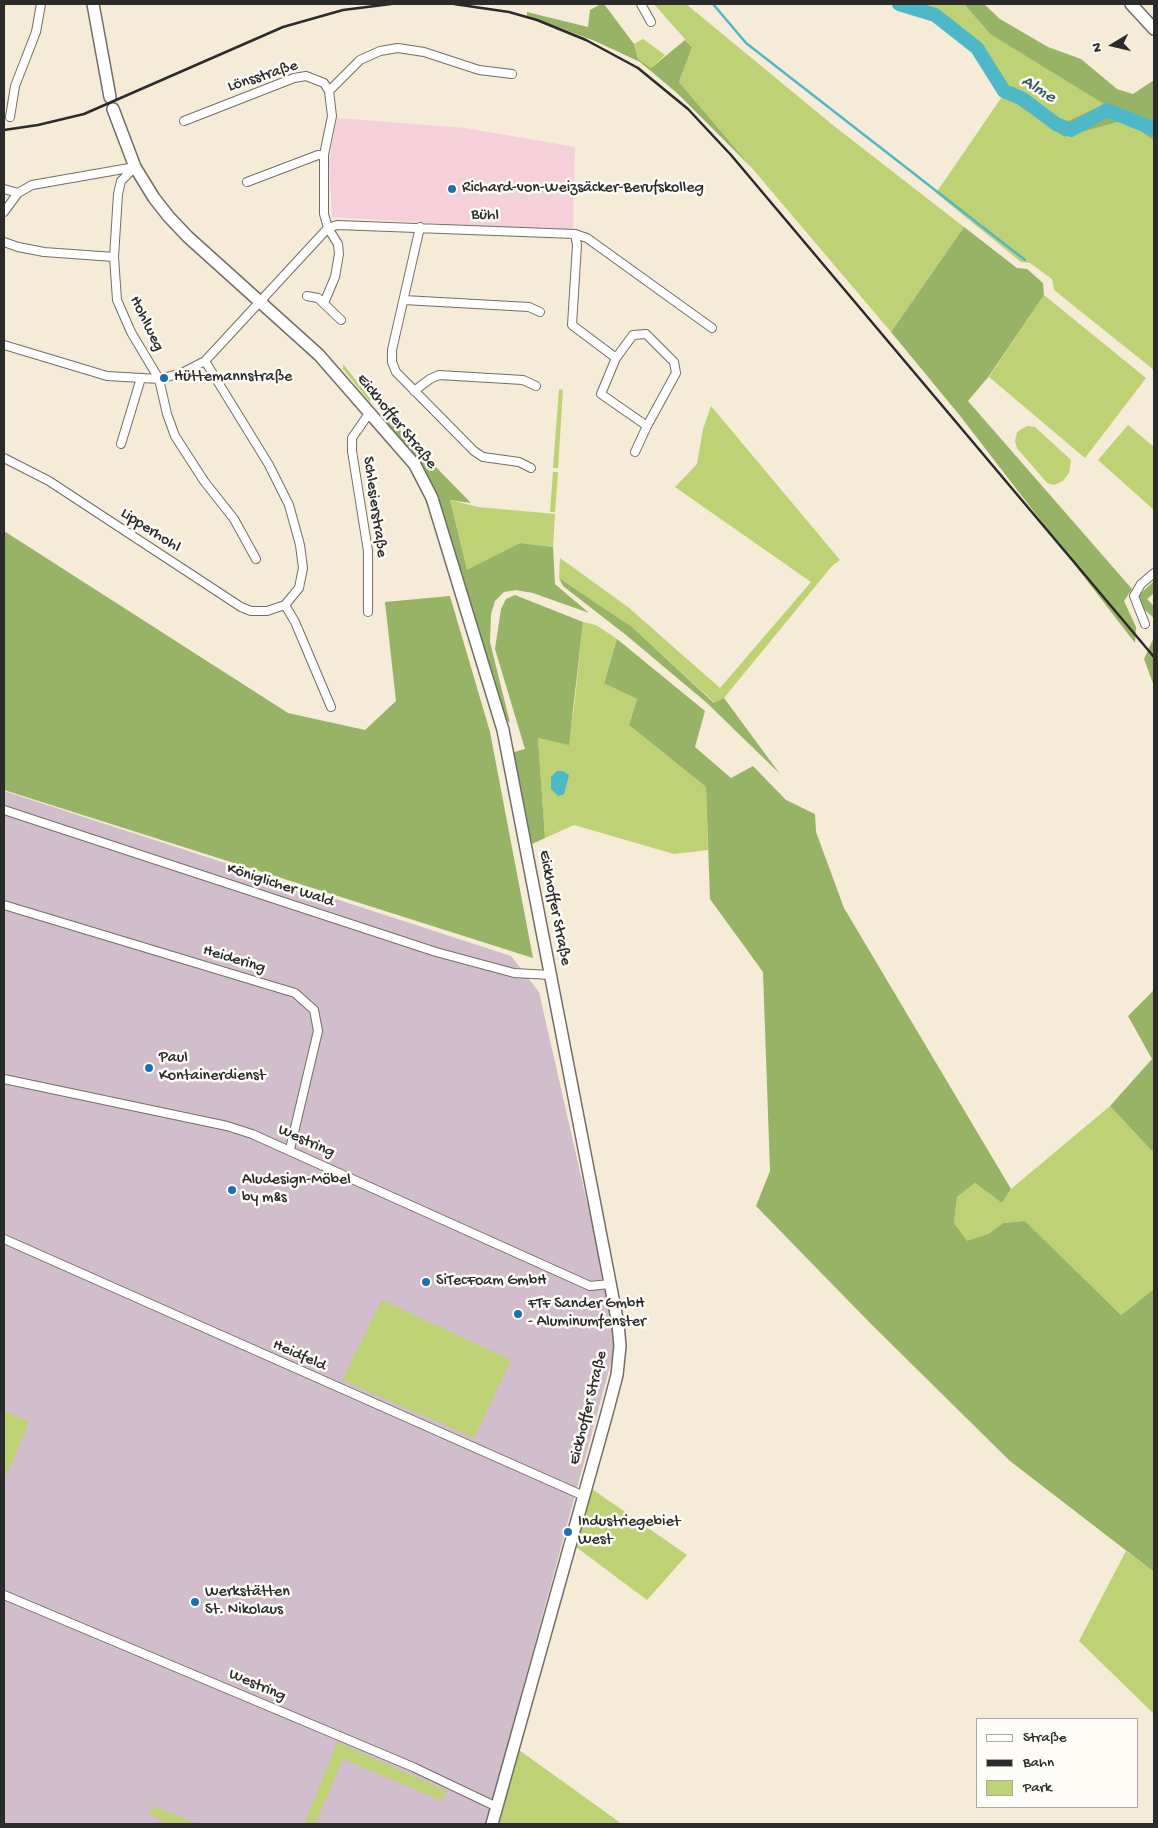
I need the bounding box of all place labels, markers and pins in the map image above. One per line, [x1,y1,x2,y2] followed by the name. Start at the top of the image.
[462,179,704,199] place label: Richard-von-Weizsäcker-Berufskolleg
[446,183,458,195] marker: Richard-von-Weizsäcker-Berufskolleg
[174,368,292,388] place label: Hüttemannstraße
[158,372,170,384] marker: Hüttemannstraße
[159,1049,265,1087] place label: Paul Kontainerdienst
[143,1062,155,1074] marker: Paul Kontainerdienst
[242,1171,351,1209] place label: Aludesign-Möbel by m&s
[226,1184,238,1196] marker: Aludesign-Möbel by m&s
[436,1272,546,1292] place label: SiTecFoam GmbH
[420,1276,432,1288] marker: SiTecFoam GmbH
[528,1295,646,1333] place label: FTF Sander GmbH - Aluminumfenster
[512,1308,524,1320] marker: FTF Sander GmbH - Aluminumfenster
[578,1513,680,1551] place label: Industriegebiet West
[562,1526,574,1538] marker: Industriegebiet West
[205,1583,290,1621] place label: Werkstätten St. Nikolaus
[189,1596,201,1608] marker: Werkstätten St. Nikolaus

